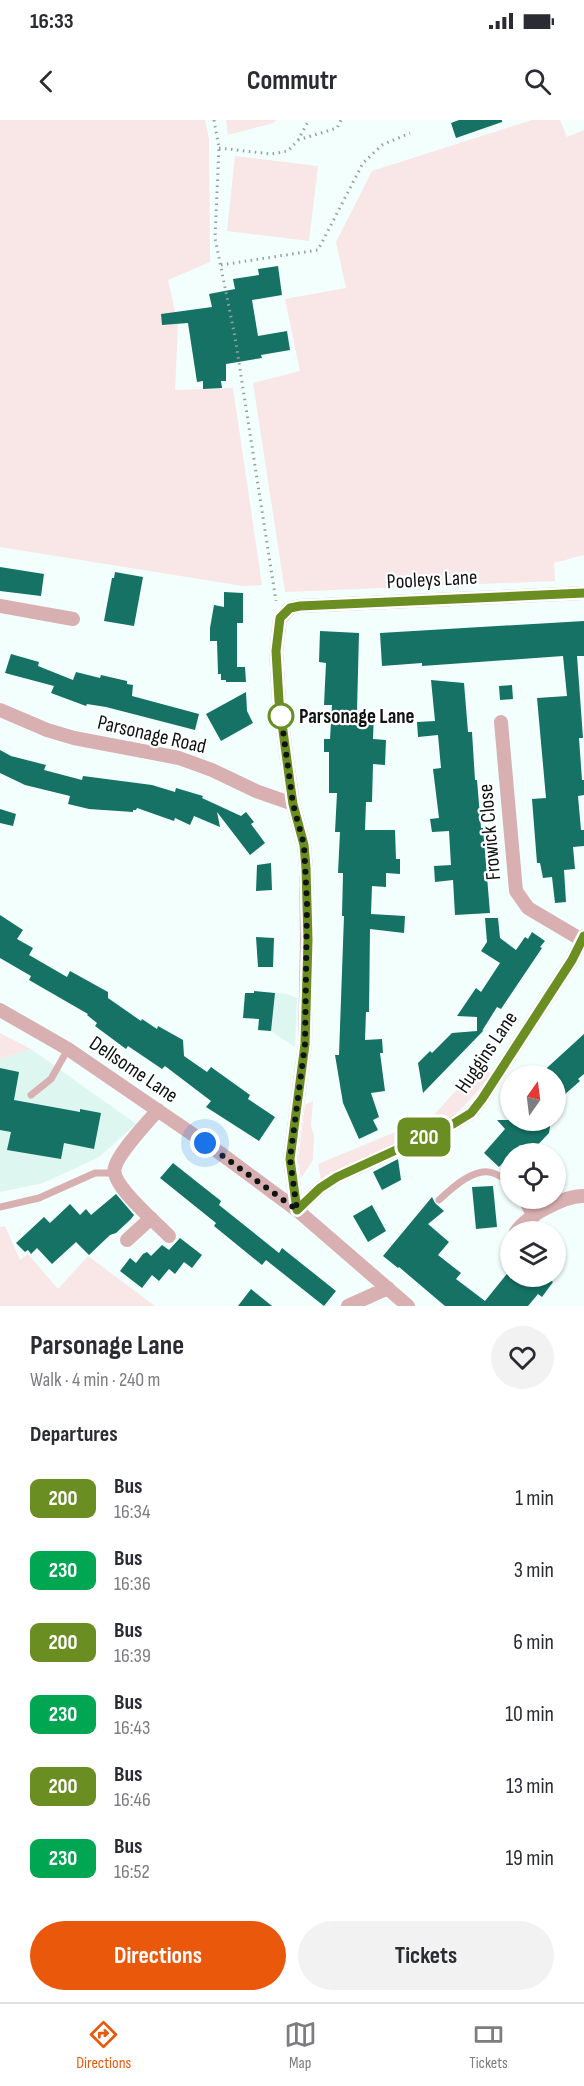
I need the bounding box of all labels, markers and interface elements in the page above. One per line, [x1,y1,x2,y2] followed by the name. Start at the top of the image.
[30,8,74,35] text: 16:33
[30,65,63,98] icon: back
[247,65,337,97] text: Commutr
[521,65,554,98] icon: search
[386,565,478,594] street label: Pooleys Lane
[268,703,294,729] marker: Parsonage Lane
[299,704,415,729] place label: Parsonage Lane
[95,710,209,759] street label: Parsonage Road
[473,783,506,881] street label: Frowick Close
[450,1007,523,1098] street label: Huggins Lane
[85,1031,183,1108] street label: Dellsome Lane
[500,1065,566,1131] north arrow
[500,1065,566,1287] map controls
[390,1118,458,1156] line badge: 200
[409,1125,439,1150] text: 200
[190,1128,220,1158] your location
[500,1143,566,1209] button: locate
[500,1221,566,1287] button: layers
[491,1326,554,1389] button: heart
[30,1329,184,1362] text: Parsonage Lane
[30,1368,160,1392] text: Walk · 4 min · 240 m
[30,1421,118,1448] text: Departures
[114,1473,143,1500] text: Bus
[515,1485,554,1512] text: 1 min
[48,1486,78,1511] text: 200
[114,1500,150,1524] text: 16:34
[114,1545,143,1572] text: Bus
[514,1557,554,1584] text: 3 min
[49,1558,77,1583] text: 230
[114,1572,151,1596] text: 16:36
[114,1617,143,1644] text: Bus
[513,1629,554,1656] text: 6 min
[48,1630,78,1655] text: 200
[114,1644,151,1668] text: 16:39
[114,1689,143,1716] text: Bus
[505,1701,554,1728] text: 10 min
[49,1702,77,1727] text: 230
[114,1716,150,1740] text: 16:43
[114,1761,143,1788] text: Bus
[506,1773,554,1800] text: 13 min
[48,1774,78,1799] text: 200
[114,1788,151,1812] text: 16:46
[114,1833,143,1860] text: Bus
[505,1845,554,1872] text: 19 min
[49,1846,77,1871] text: 230
[114,1860,150,1884] text: 16:52
[30,1921,286,1990] button: Directions
[298,1921,554,1990] button: Tickets
[76,2018,131,2073] tab: Directions
[284,2018,317,2073] tab: Map
[469,2018,508,2073] tab: Tickets

